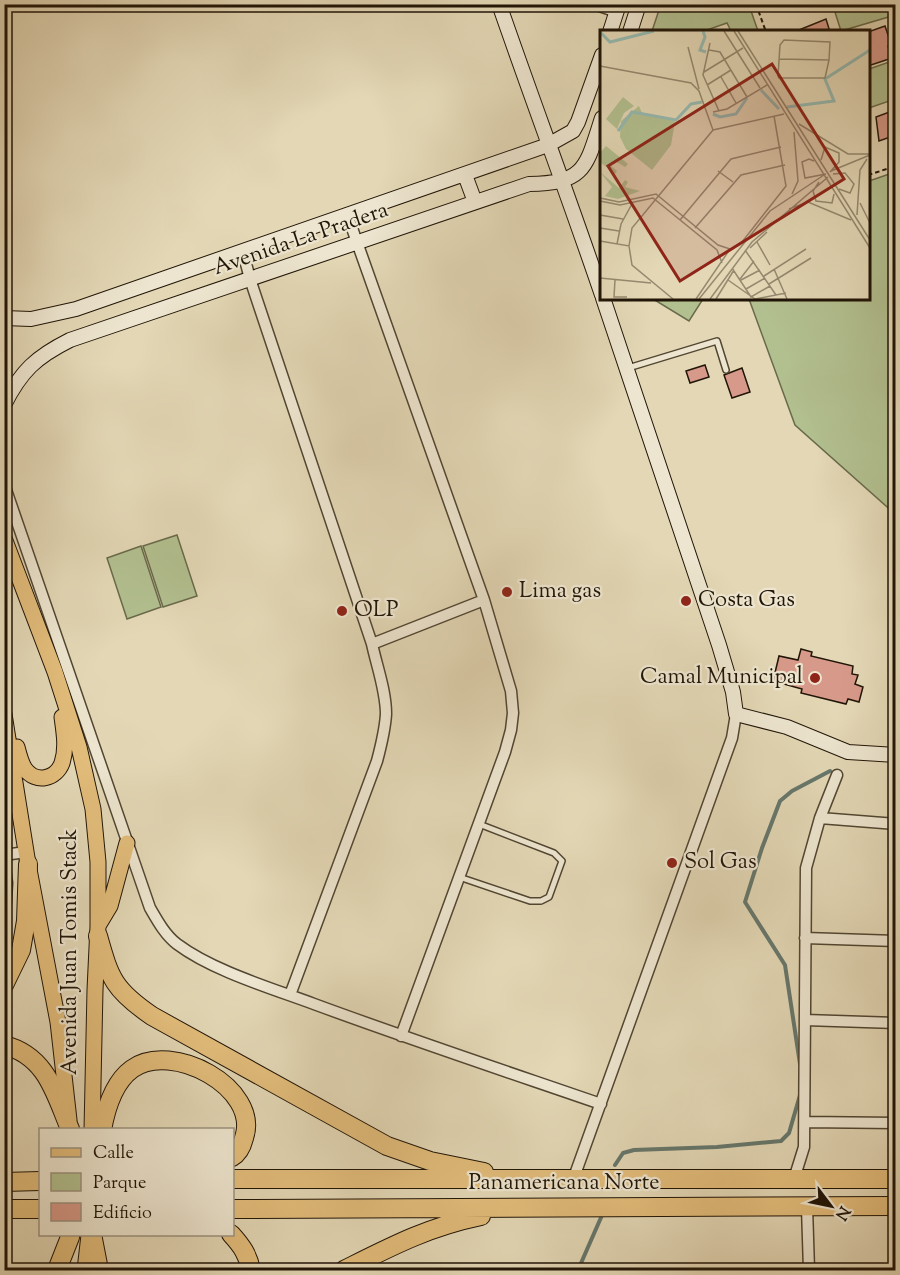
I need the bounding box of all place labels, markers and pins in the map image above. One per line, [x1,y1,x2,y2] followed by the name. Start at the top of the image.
[519,576,601,608] place label: Lima gas
[500,585,514,599] marker: Lima gas
[698,585,795,617] place label: Costa Gas
[679,594,693,608] marker: Costa Gas
[354,595,398,627] place label: OLP
[335,604,349,618] marker: OLP
[640,662,803,694] place label: Camal Municipal
[808,671,822,685] marker: Camal Municipal
[684,847,757,879] place label: Sol Gas
[665,856,679,870] marker: Sol Gas

